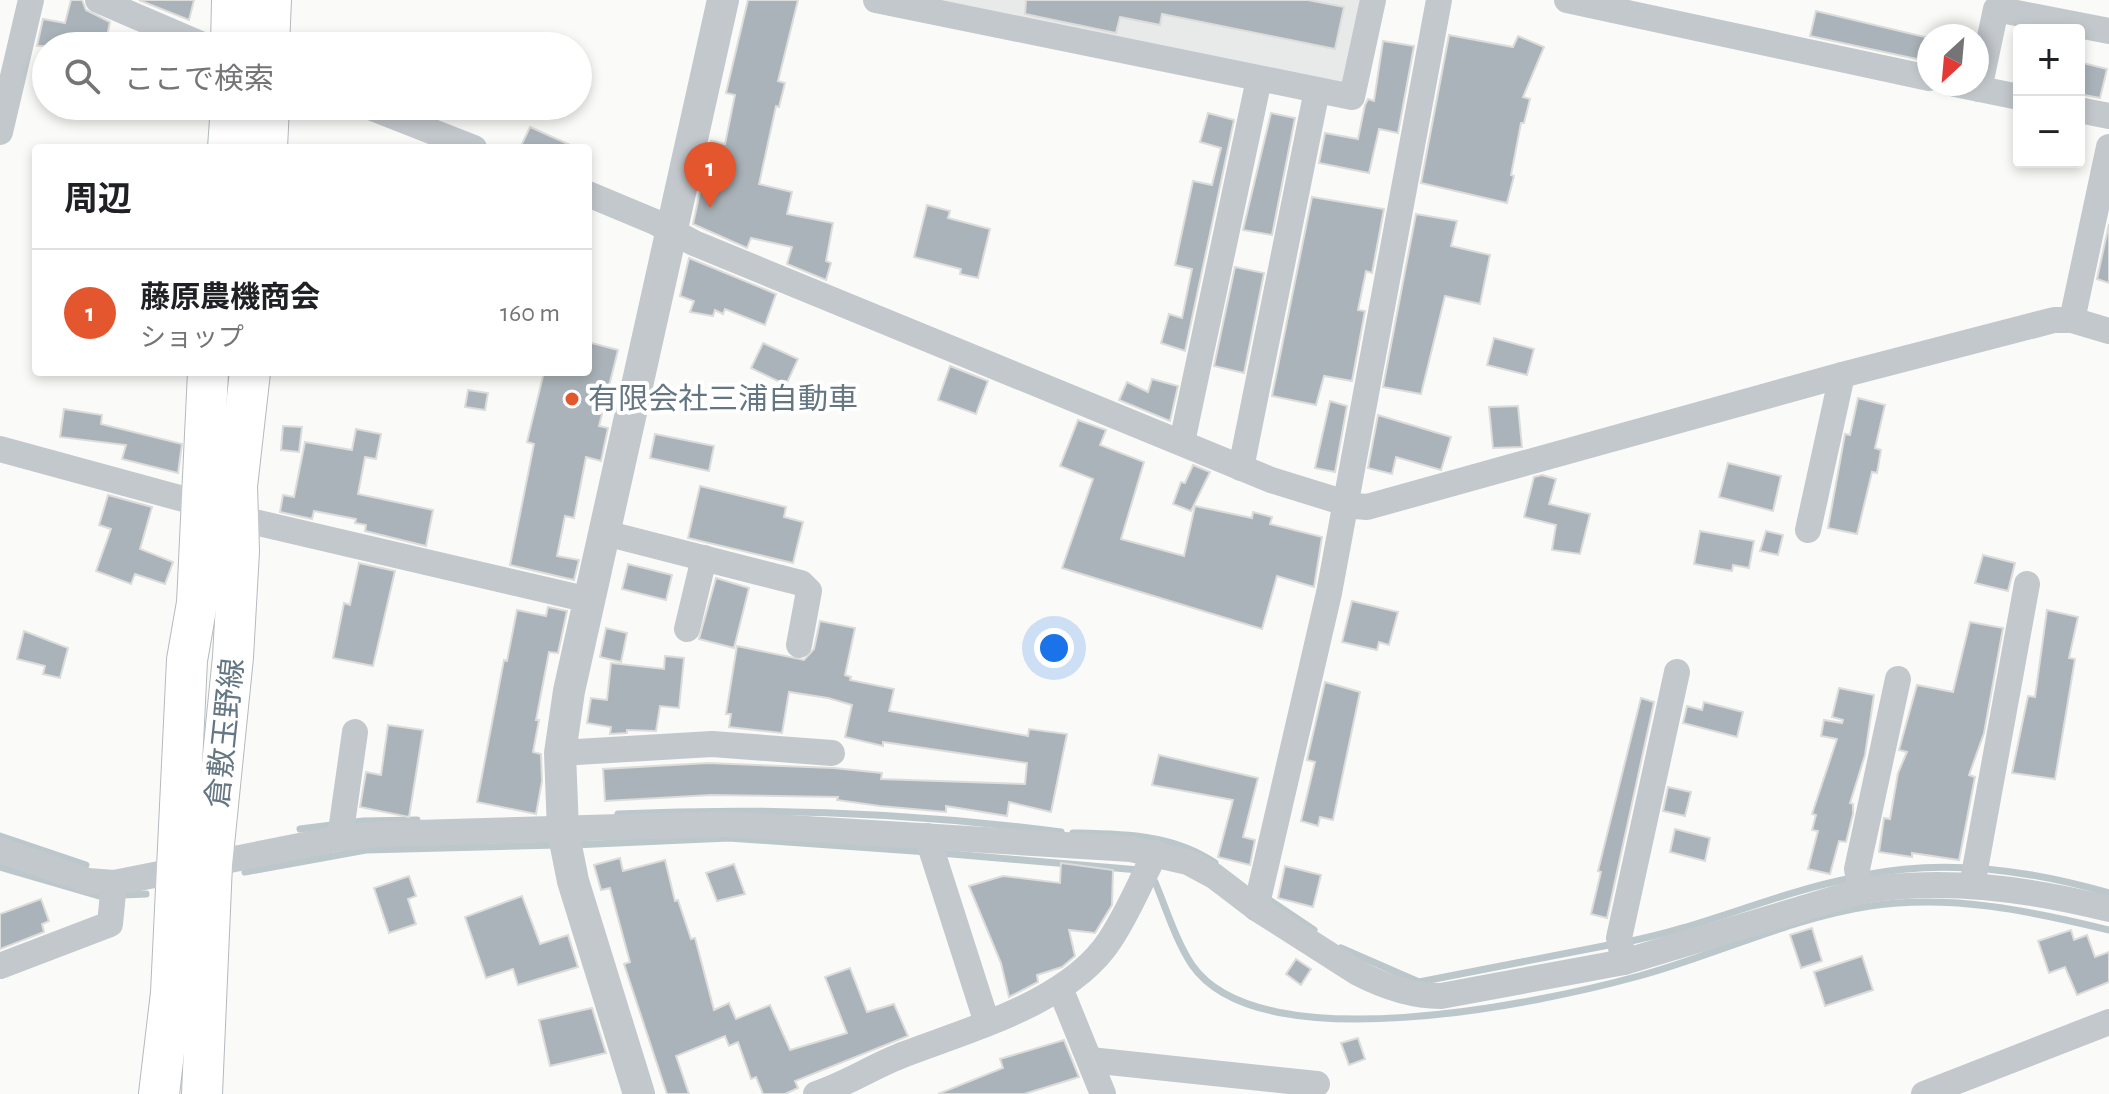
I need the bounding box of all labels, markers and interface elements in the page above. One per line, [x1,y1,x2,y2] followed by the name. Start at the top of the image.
[1917,24,1989,96] north arrow
[2013,24,2085,168] map controls
[2013,24,2085,96] button: +
[32,32,592,120] search box
[60,54,104,98] icon: search
[124,65,274,95] text: ここで検索
[2013,96,2085,168] button: −
[684,142,736,208] pin: 1
[64,183,132,217] text: 周辺
[140,283,320,313] text: 藤原農機商会
[85,300,95,326] text: 1
[500,300,560,326] text: 160 m
[140,325,244,351] text: ショップ
[588,383,858,415] place label: 有限会社三浦自動車
[563,390,581,408] marker: 有限会社三浦自動車
[1034,628,1074,668] your location
[201,657,249,809] street label: 倉敷玉野線

